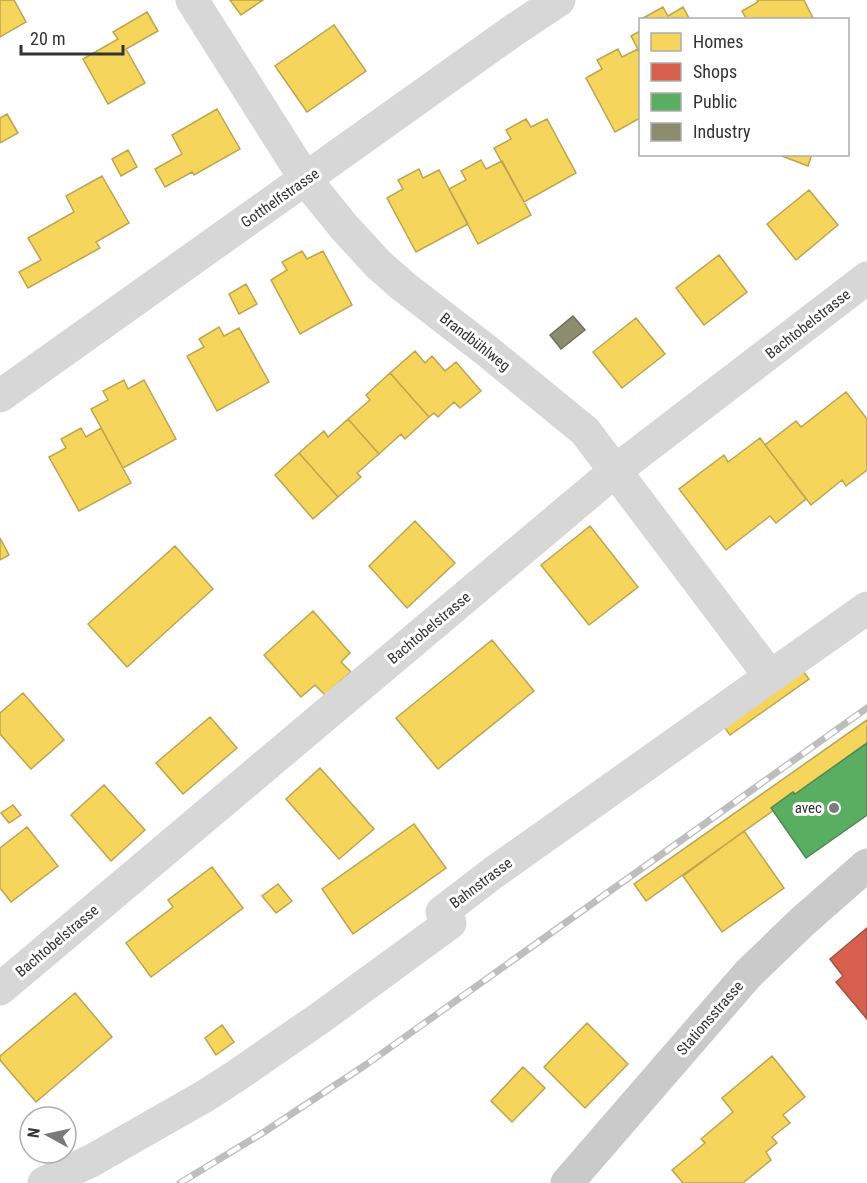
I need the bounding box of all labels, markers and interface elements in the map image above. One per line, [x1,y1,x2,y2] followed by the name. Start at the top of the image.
[21,18,123,56] scale bar
[639,18,849,156] legend
[30,28,65,49] text: 20 m
[693,31,743,52] text: Homes
[693,61,737,82] text: Shops
[693,91,737,112] text: Public
[693,121,751,142] text: Industry
[237,164,323,232] street label: Gotthelfstrasse
[762,285,854,363] street label: Bachtobelstrasse
[436,309,514,375] street label: Brandbühlweg
[384,588,474,668] street label: Bachtobelstrasse
[795,799,822,817] place label: avec
[827,801,841,815] marker: avec
[446,854,516,912] street label: Bahnstrasse
[12,901,102,981] street label: Bachtobelstrasse
[673,977,747,1059] street label: Stationsstrasse
[18,1105,78,1165] north arrow
[24,1127,44,1139] text: N

